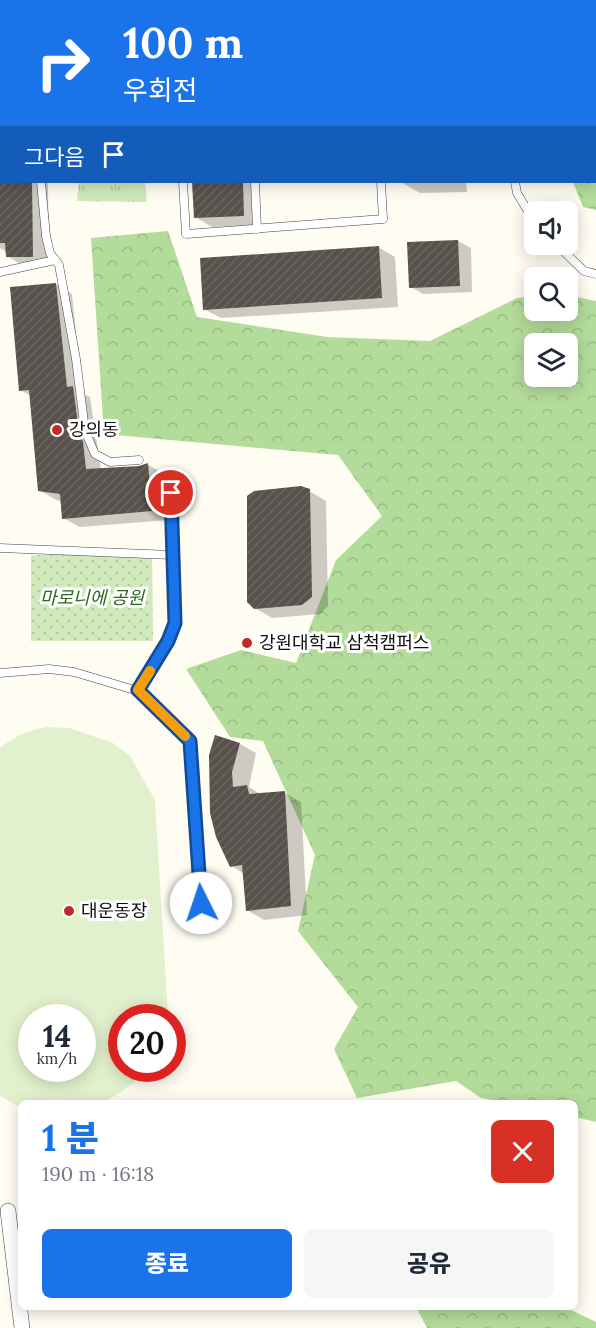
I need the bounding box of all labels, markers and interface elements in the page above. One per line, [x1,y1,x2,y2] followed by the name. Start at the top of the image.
[123,16,243,70] text: 100 m
[24,24,102,102] icon: right
[123,73,198,107] text: 우회전
[97,138,130,171] icon: arrive
[24,143,85,171] text: 그다음
[524,201,578,387] map controls
[524,201,578,255] button: sound
[524,267,578,321] button: search
[524,333,578,387] button: layers
[69,418,119,441] place label: 강의동
[50,423,64,437] marker: 강의동
[145,467,196,518] pin
[154,476,187,509] icon: arrive
[40,586,145,609] park label: 마로니에 공원
[259,631,429,654] place label: 강원대학교 삼척캠퍼스
[240,636,254,650] marker: 강원대학교 삼척캠퍼스
[169,871,233,935] position arrow
[81,899,147,922] place label: 대운동장
[62,904,76,918] marker: 대운동장
[108,1004,186,1082] speed limit sign: 20
[43,1017,71,1055] text: 14
[37,1049,77,1068] text: km/h
[42,1115,99,1161] text: 1 분
[491,1120,554,1183] button: close
[42,1161,154,1186] text: 190 m · 16:18
[42,1229,292,1298] button: 종료
[304,1229,554,1298] button: 공유

